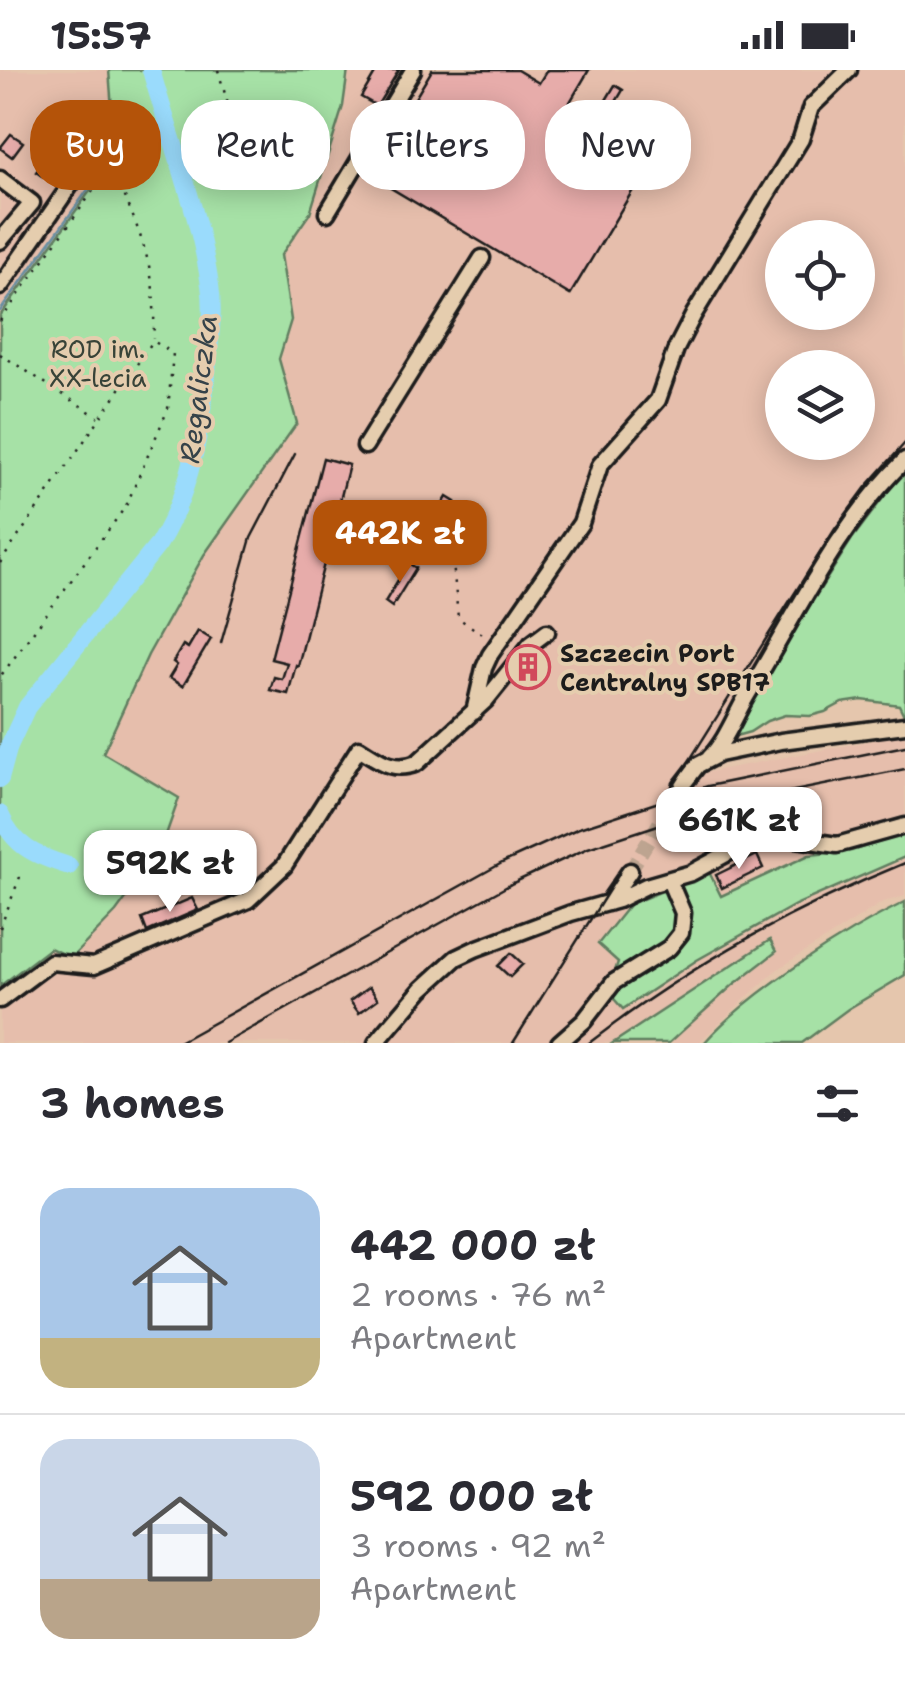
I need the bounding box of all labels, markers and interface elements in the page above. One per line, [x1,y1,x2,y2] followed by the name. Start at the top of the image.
[50,10,152,61] text: 15:57
[30,100,161,190] chip: Buy
[181,100,330,190] chip: Rent
[350,100,525,190] chip: Filters
[545,100,691,190] chip: New
[765,220,875,460] map controls
[765,220,875,330] button: locate
[170,313,226,465] water label: Regaliczka
[49,332,147,395] park label: ROD im. XX-lecia
[765,350,875,460] button: layers
[308,500,492,585] pin: 442K zł
[335,511,465,554] text: 442K zł
[560,636,770,699] place label: Szczecin Port Centralny SPB17
[505,644,551,690] building icon: Szczecin Port Centralny SPB17
[647,787,831,872] pin: 661K zł
[678,798,800,841] text: 661K zł
[78,830,262,915] pin: 592K zł
[106,841,234,884] text: 592K zł
[40,1075,225,1131] text: 3 homes
[810,1076,865,1131] icon: filters
[350,1217,595,1273] text: 442 000 zł
[120,1228,240,1348] icon: home
[350,1273,606,1316] text: 2 rooms · 76 m²
[350,1316,517,1359] text: Apartment
[350,1468,593,1524] text: 592 000 zł
[120,1479,240,1599] icon: home
[350,1524,606,1567] text: 3 rooms · 92 m²
[350,1567,517,1610] text: Apartment

